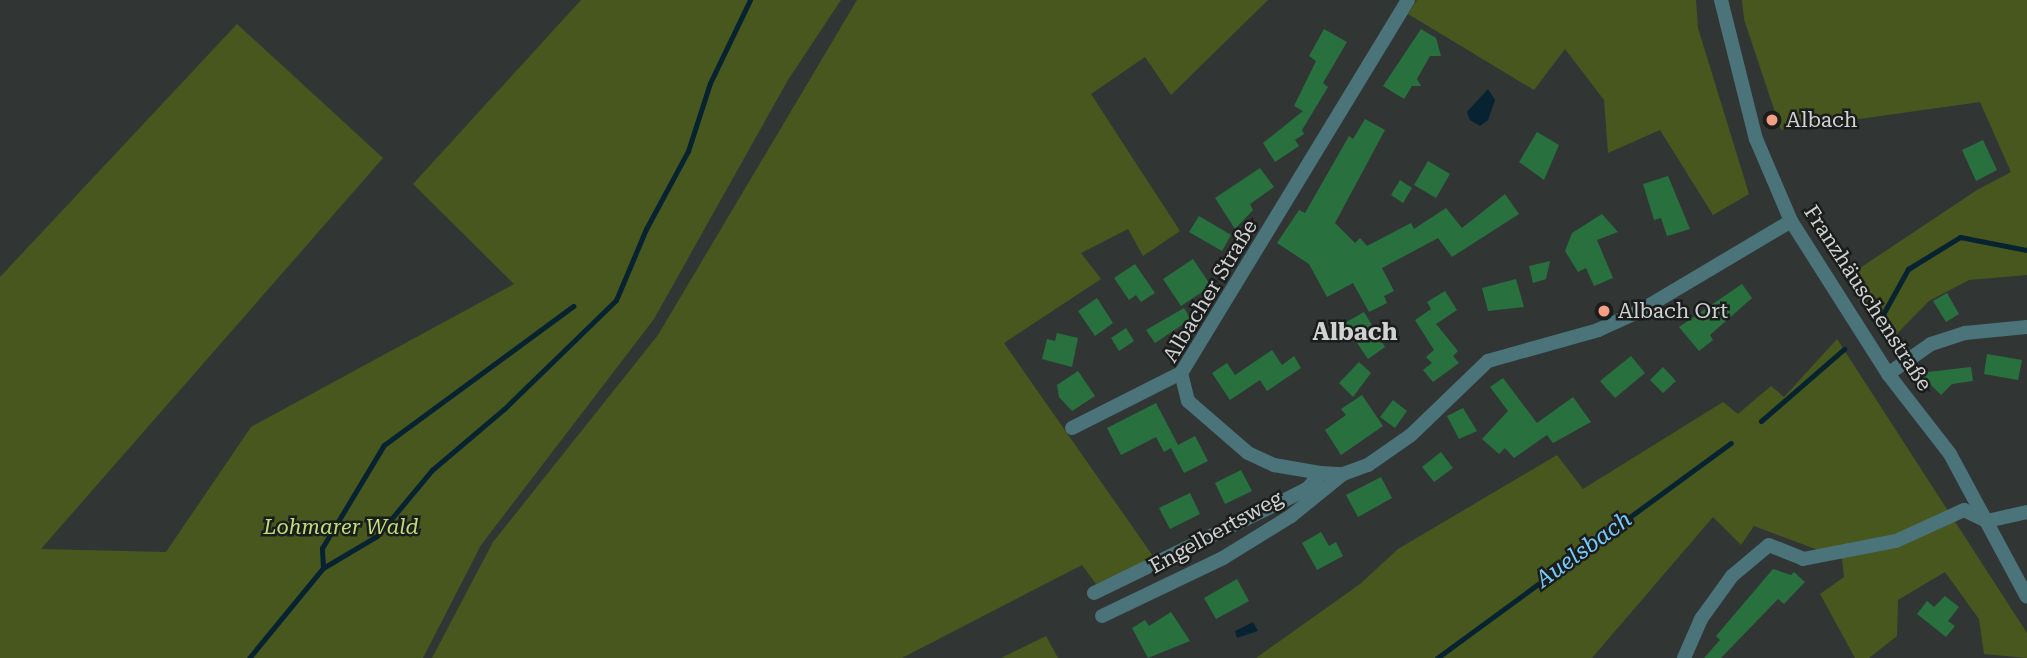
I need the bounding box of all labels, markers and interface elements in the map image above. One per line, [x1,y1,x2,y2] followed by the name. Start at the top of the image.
[1786,107,1857,133] place label: Albach
[1764,112,1780,128] marker: Albach
[1799,201,1937,395] street label: Franzhäuschenstraße
[1157,215,1263,367] street label: Albacher Straße
[1618,298,1728,324] place label: Albach Ort
[1596,303,1612,319] marker: Albach Ort
[1312,319,1398,347] district label: Albach
[1145,485,1287,579] street label: Engelbertsweg
[1531,506,1637,594] water label: Auelsbach
[263,514,419,540] park label: Lohmarer Wald

